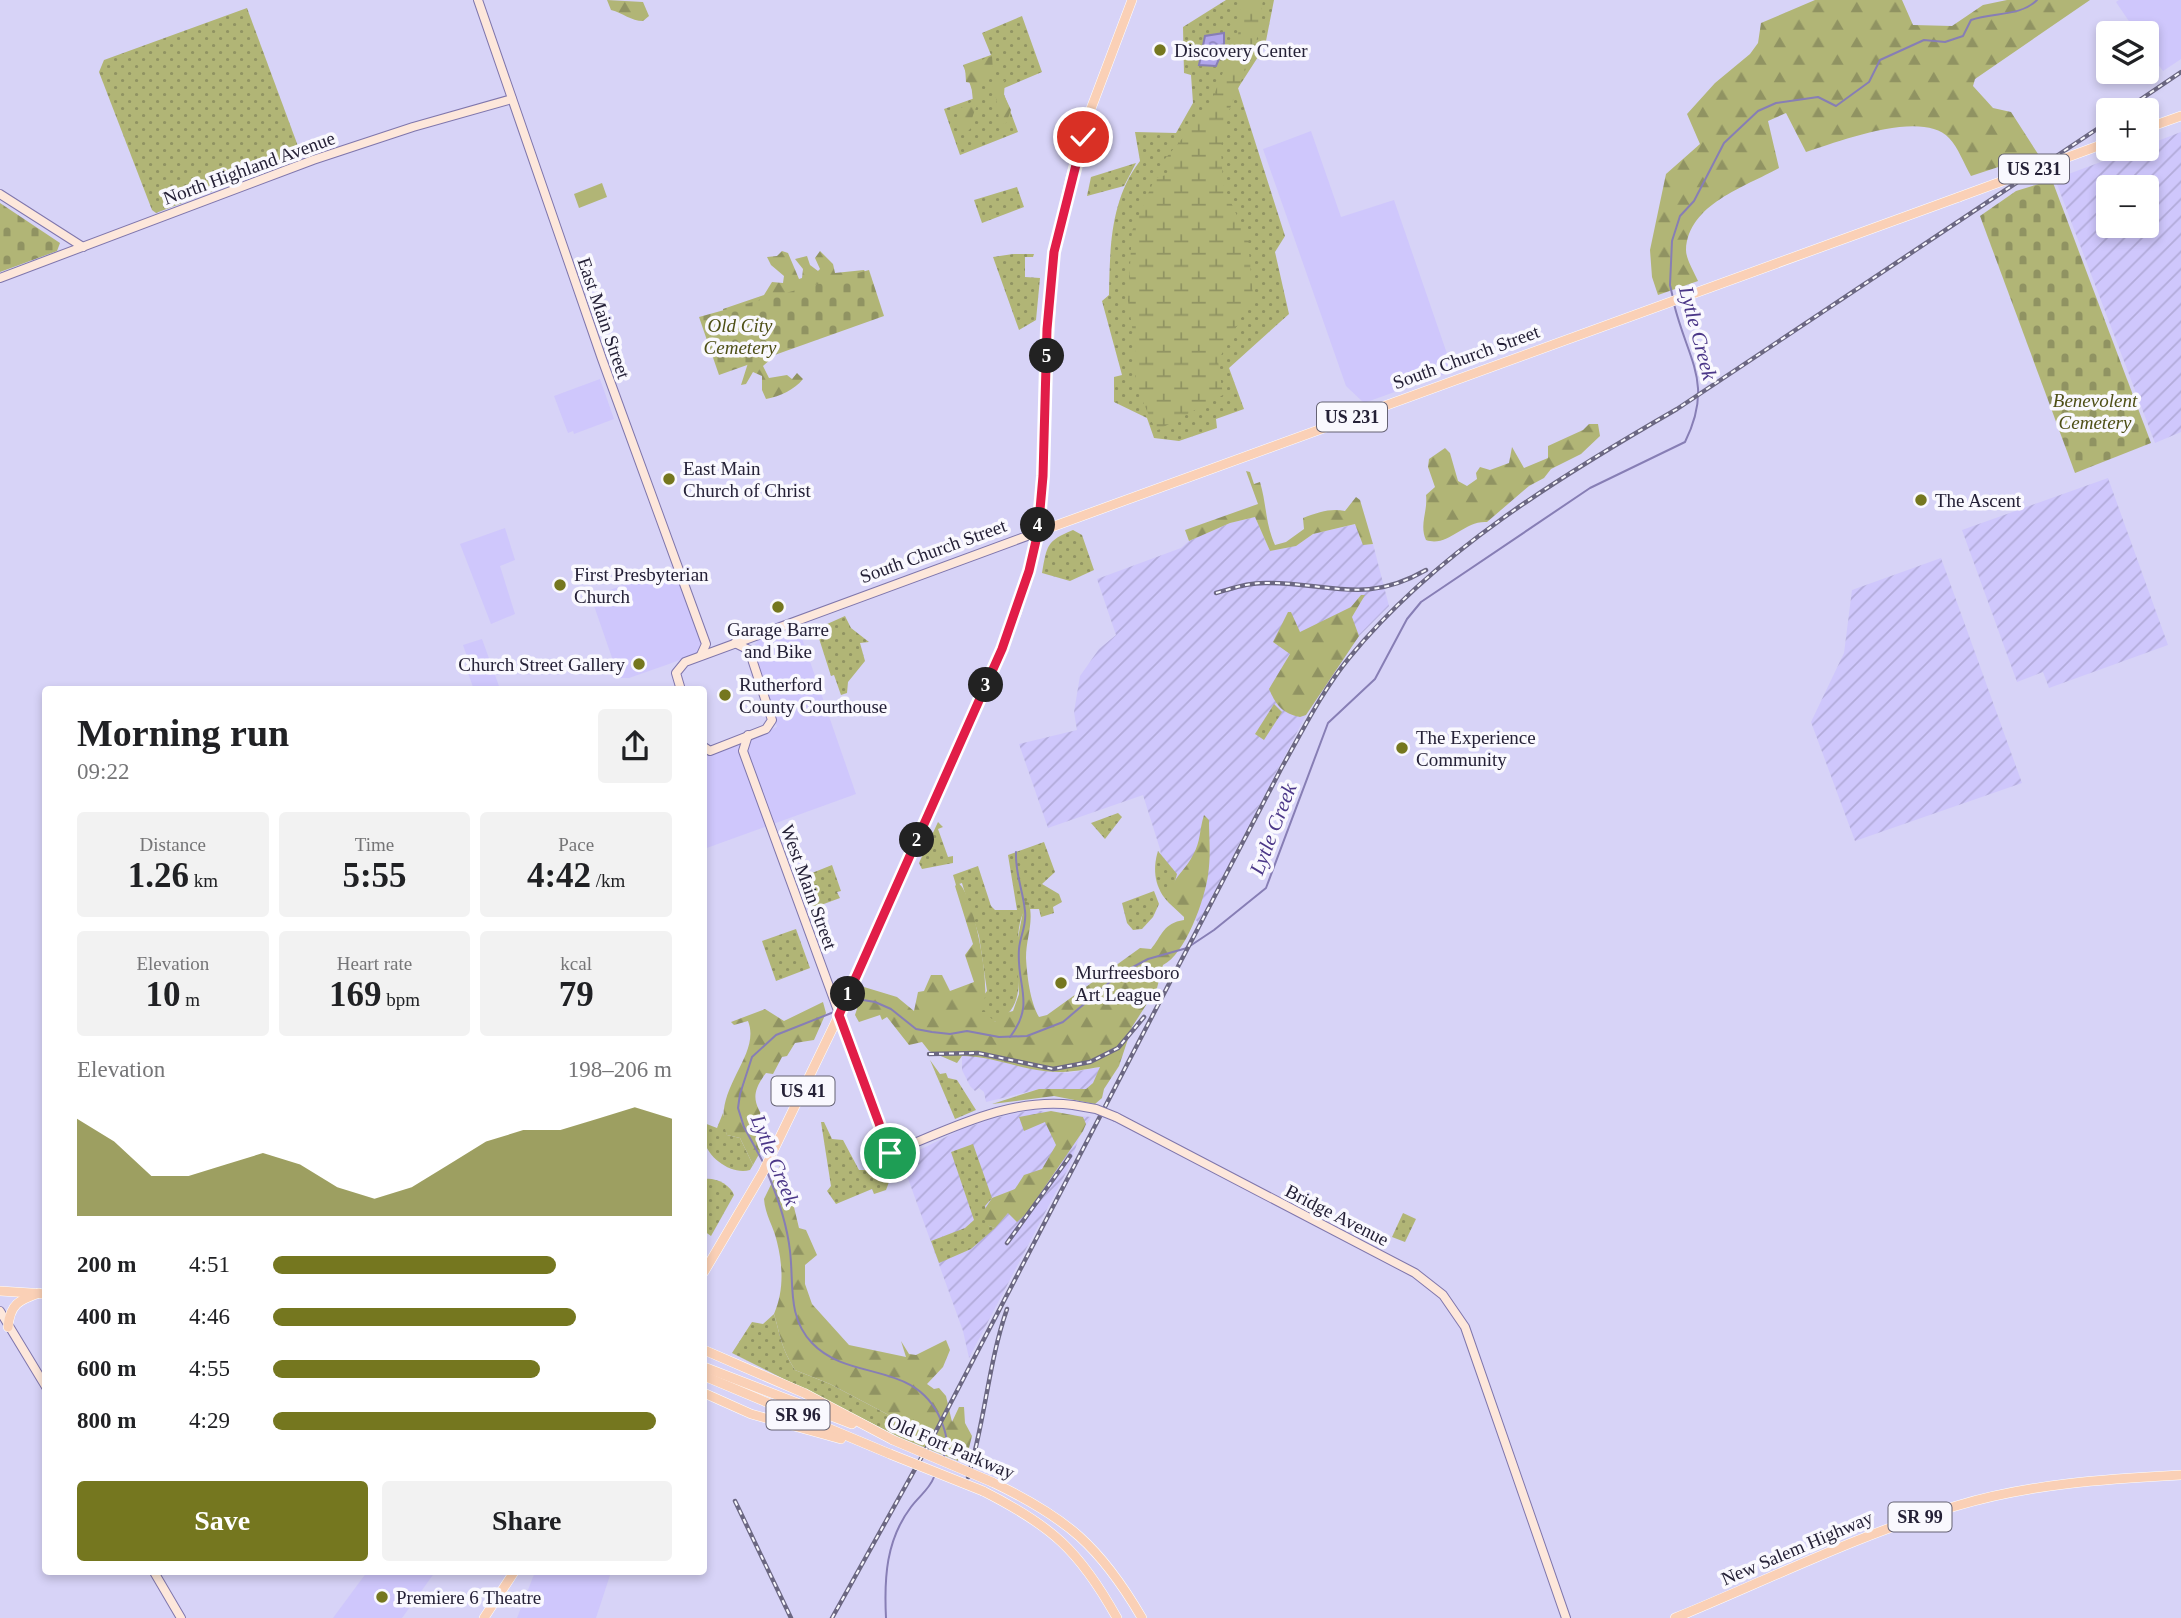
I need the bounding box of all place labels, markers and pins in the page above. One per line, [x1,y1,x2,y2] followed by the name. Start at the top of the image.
[1174,40,1308,61] place label: Discovery Center
[1152,42,1168,58] marker: Discovery Center
[1053,107,1113,167] pin
[1030,338,1064,374] pin: 5
[683,458,811,501] place label: East Main Church of Christ
[661,471,677,487] marker: East Main Church of Christ
[1935,490,2022,511] place label: The Ascent
[1913,492,1929,508] marker: The Ascent
[1020,508,1056,542] pin: 4
[574,564,709,607] place label: First Presbyterian Church
[552,577,568,593] marker: First Presbyterian Church
[770,599,786,615] marker: Garage Barre and Bike
[727,619,829,662] place label: Garage Barre and Bike
[458,654,625,675] place label: Church Street Gallery
[631,656,647,672] marker: Church Street Gallery
[968,668,1004,702] pin: 3
[739,674,887,717] place label: Rutherford County Courthouse
[717,687,733,703] marker: Rutherford County Courthouse
[1416,727,1536,770] place label: The Experience Community
[1394,740,1410,756] marker: The Experience Community
[900,822,934,858] pin: 2
[1075,962,1179,1005] place label: Murfreesboro Art League
[1053,975,1069,991] marker: Murfreesboro Art League
[830,976,866,1012] pin: 1
[860,1123,920,1183] pin
[396,1587,541,1608] place label: Premiere 6 Theatre
[374,1589,390,1605] marker: Premiere 6 Theatre

